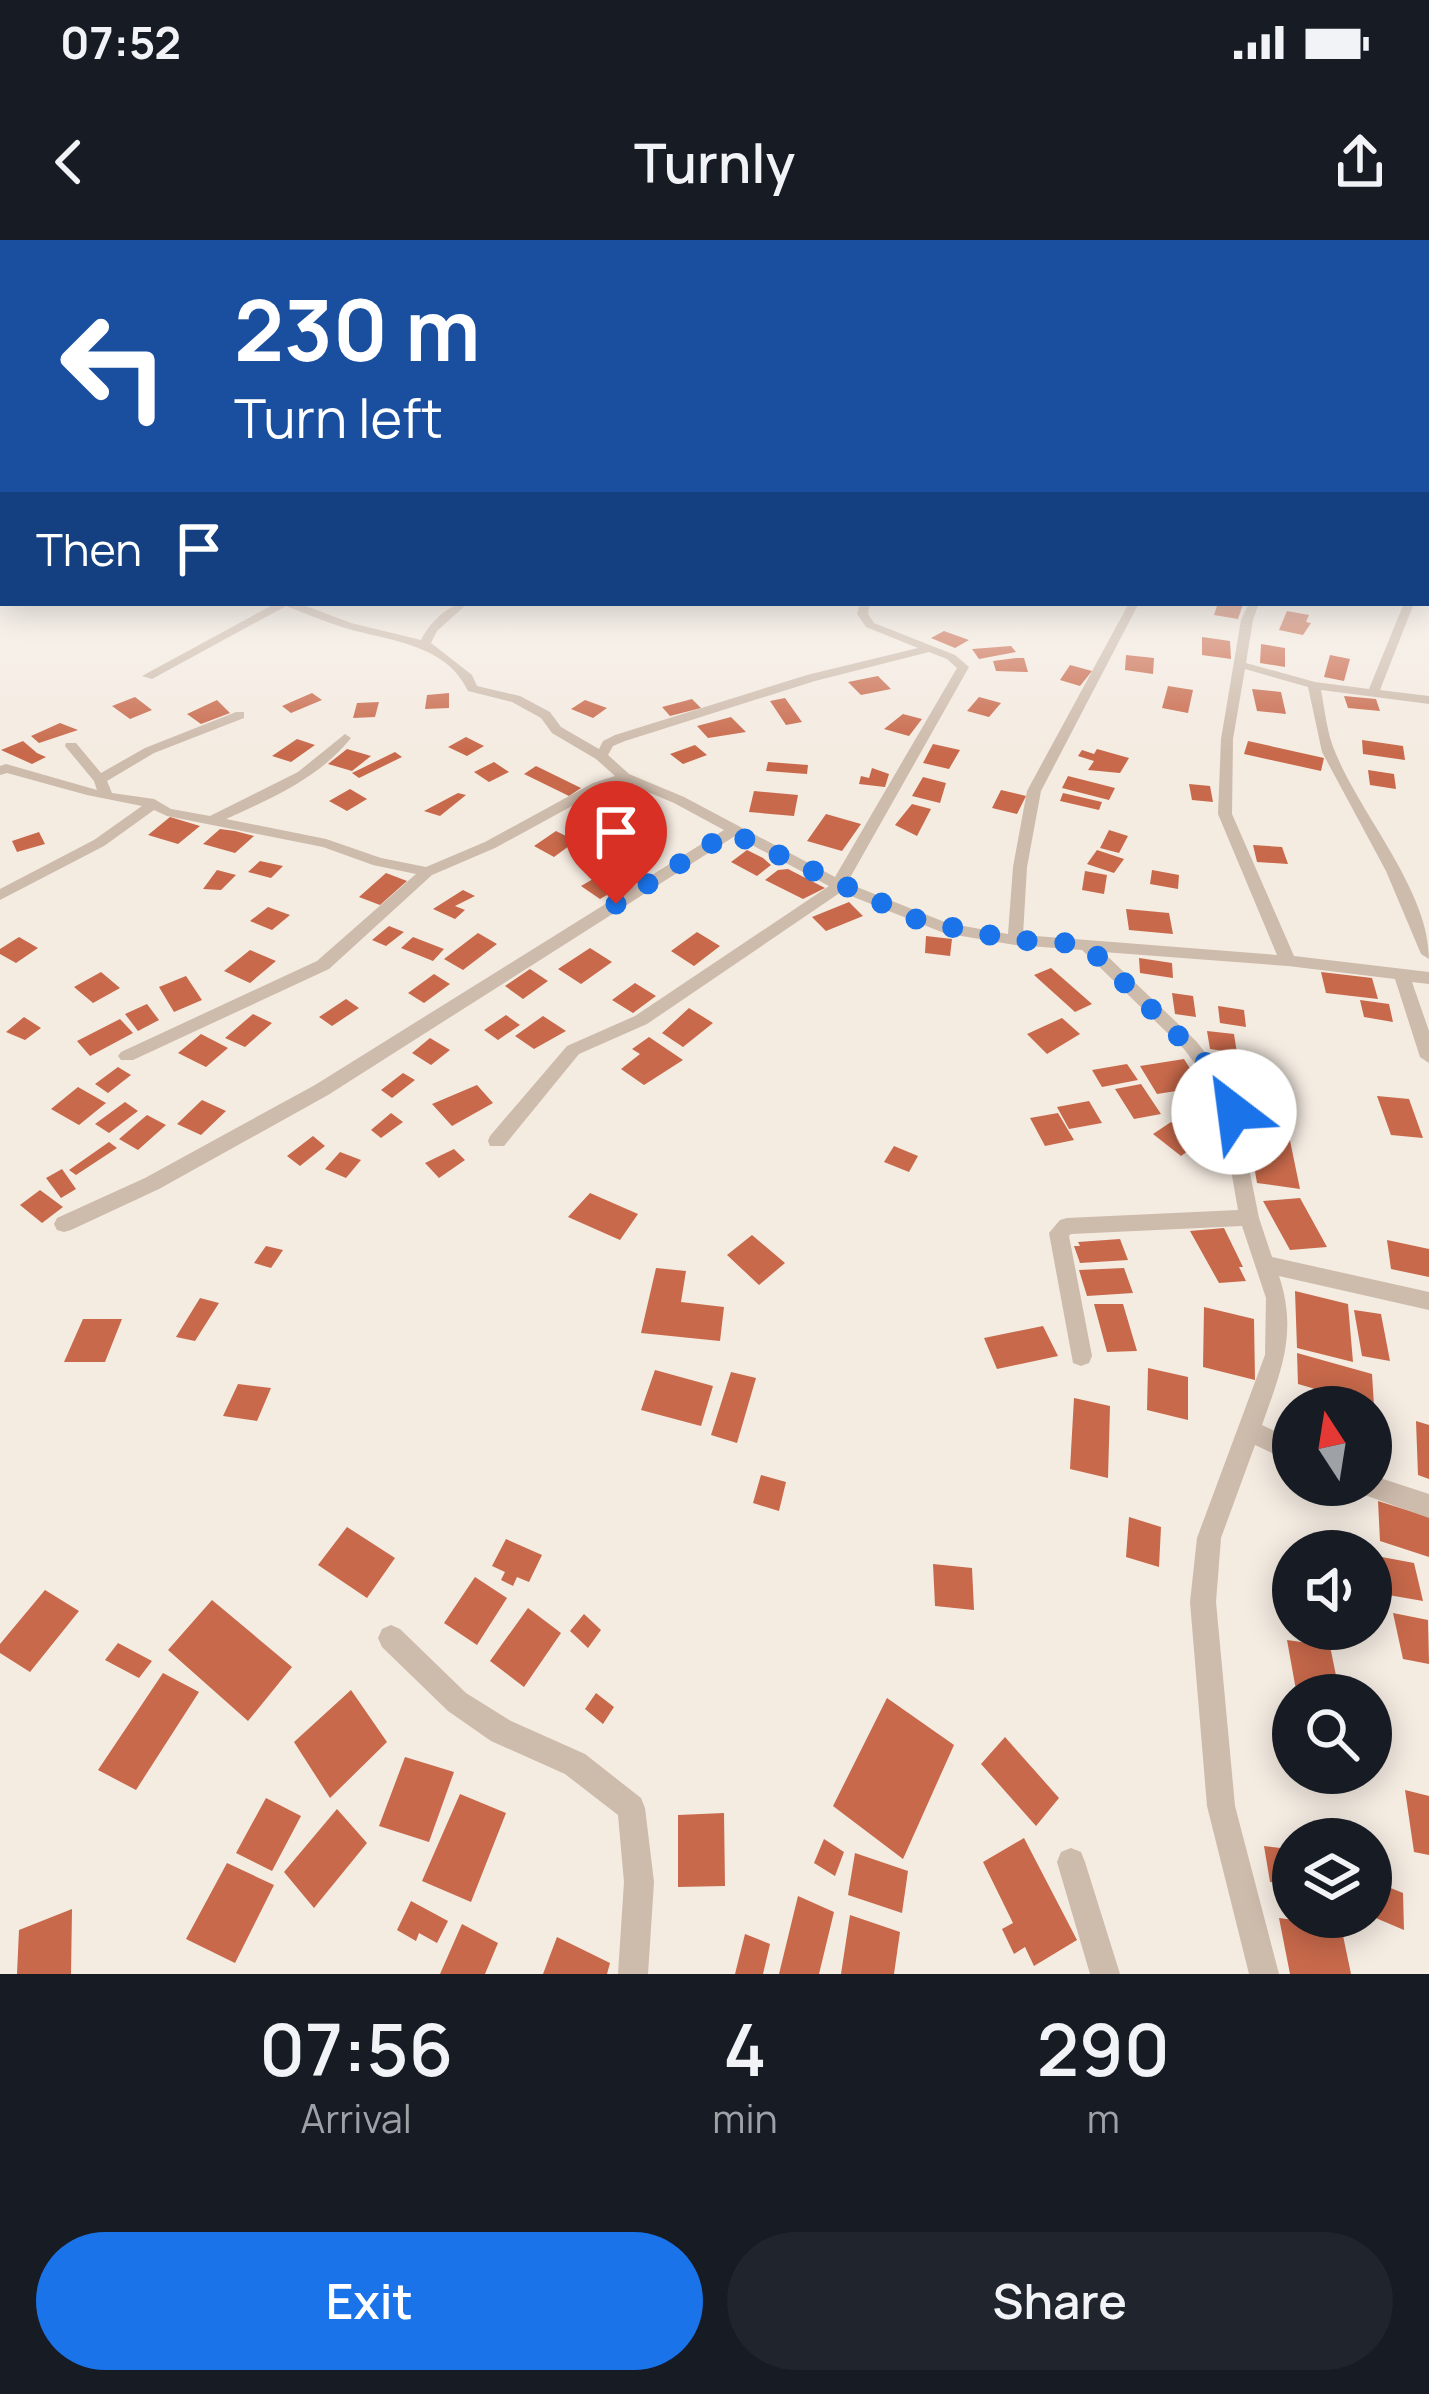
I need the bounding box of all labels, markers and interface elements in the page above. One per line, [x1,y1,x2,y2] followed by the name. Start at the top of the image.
[60,11,181,73] text: 07:52
[634,125,795,199] text: Turnly
[36,129,102,195] icon: back
[1327,129,1393,195] icon: share
[234,271,480,386] text: 230 m
[36,288,192,444] icon: left
[234,380,443,454] text: Turn left
[166,516,232,582] icon: arrive
[36,518,142,580] text: Then
[565,781,667,904] pin
[583,799,649,865] icon: arrive
[1171,1049,1297,1175] position arrow
[1272,1386,1392,1506] north arrow
[1272,1386,1392,1938] map controls
[1272,1530,1392,1650] button: sound
[1272,1674,1392,1794] button: search
[1272,1818,1392,1938] button: layers
[259,1999,453,2098] text: 07:56
[723,1999,767,2098] text: 4
[1037,1999,1170,2098] text: 290
[300,2091,412,2145] text: Arrival
[712,2091,778,2145] text: min
[1087,2091,1120,2145] text: m
[36,2232,703,2370] button: Exit
[727,2232,1393,2370] button: Share

